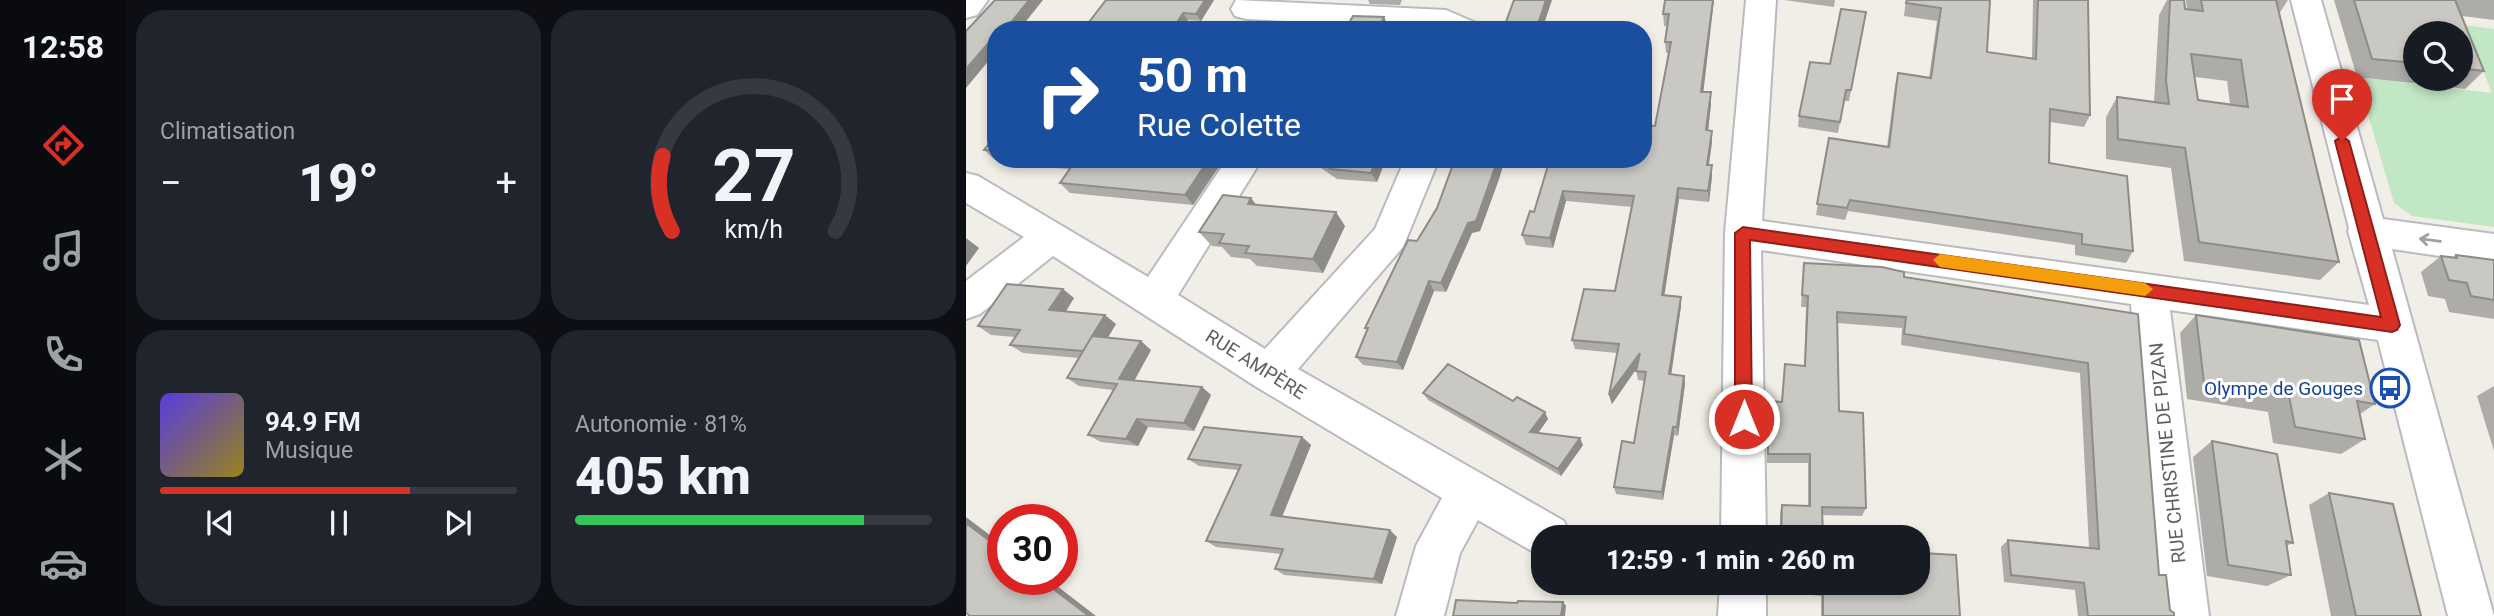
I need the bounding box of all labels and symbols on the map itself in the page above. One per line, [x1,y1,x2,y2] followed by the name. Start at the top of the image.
[2312,69,2372,141] pin
[2419,233,2442,246] one-way arrow
[1201,325,1310,404] street label: RUE AMPÈRE
[2144,341,2191,564] street label: RUE CHRISTINE DE PIZAN
[2369,367,2411,409] bus stop icon: Olympe de Gouges
[2204,377,2363,400] place label: Olympe de Gouges
[1707,382,1781,456] position arrow
[987,504,1078,595] speed limit sign: 30

